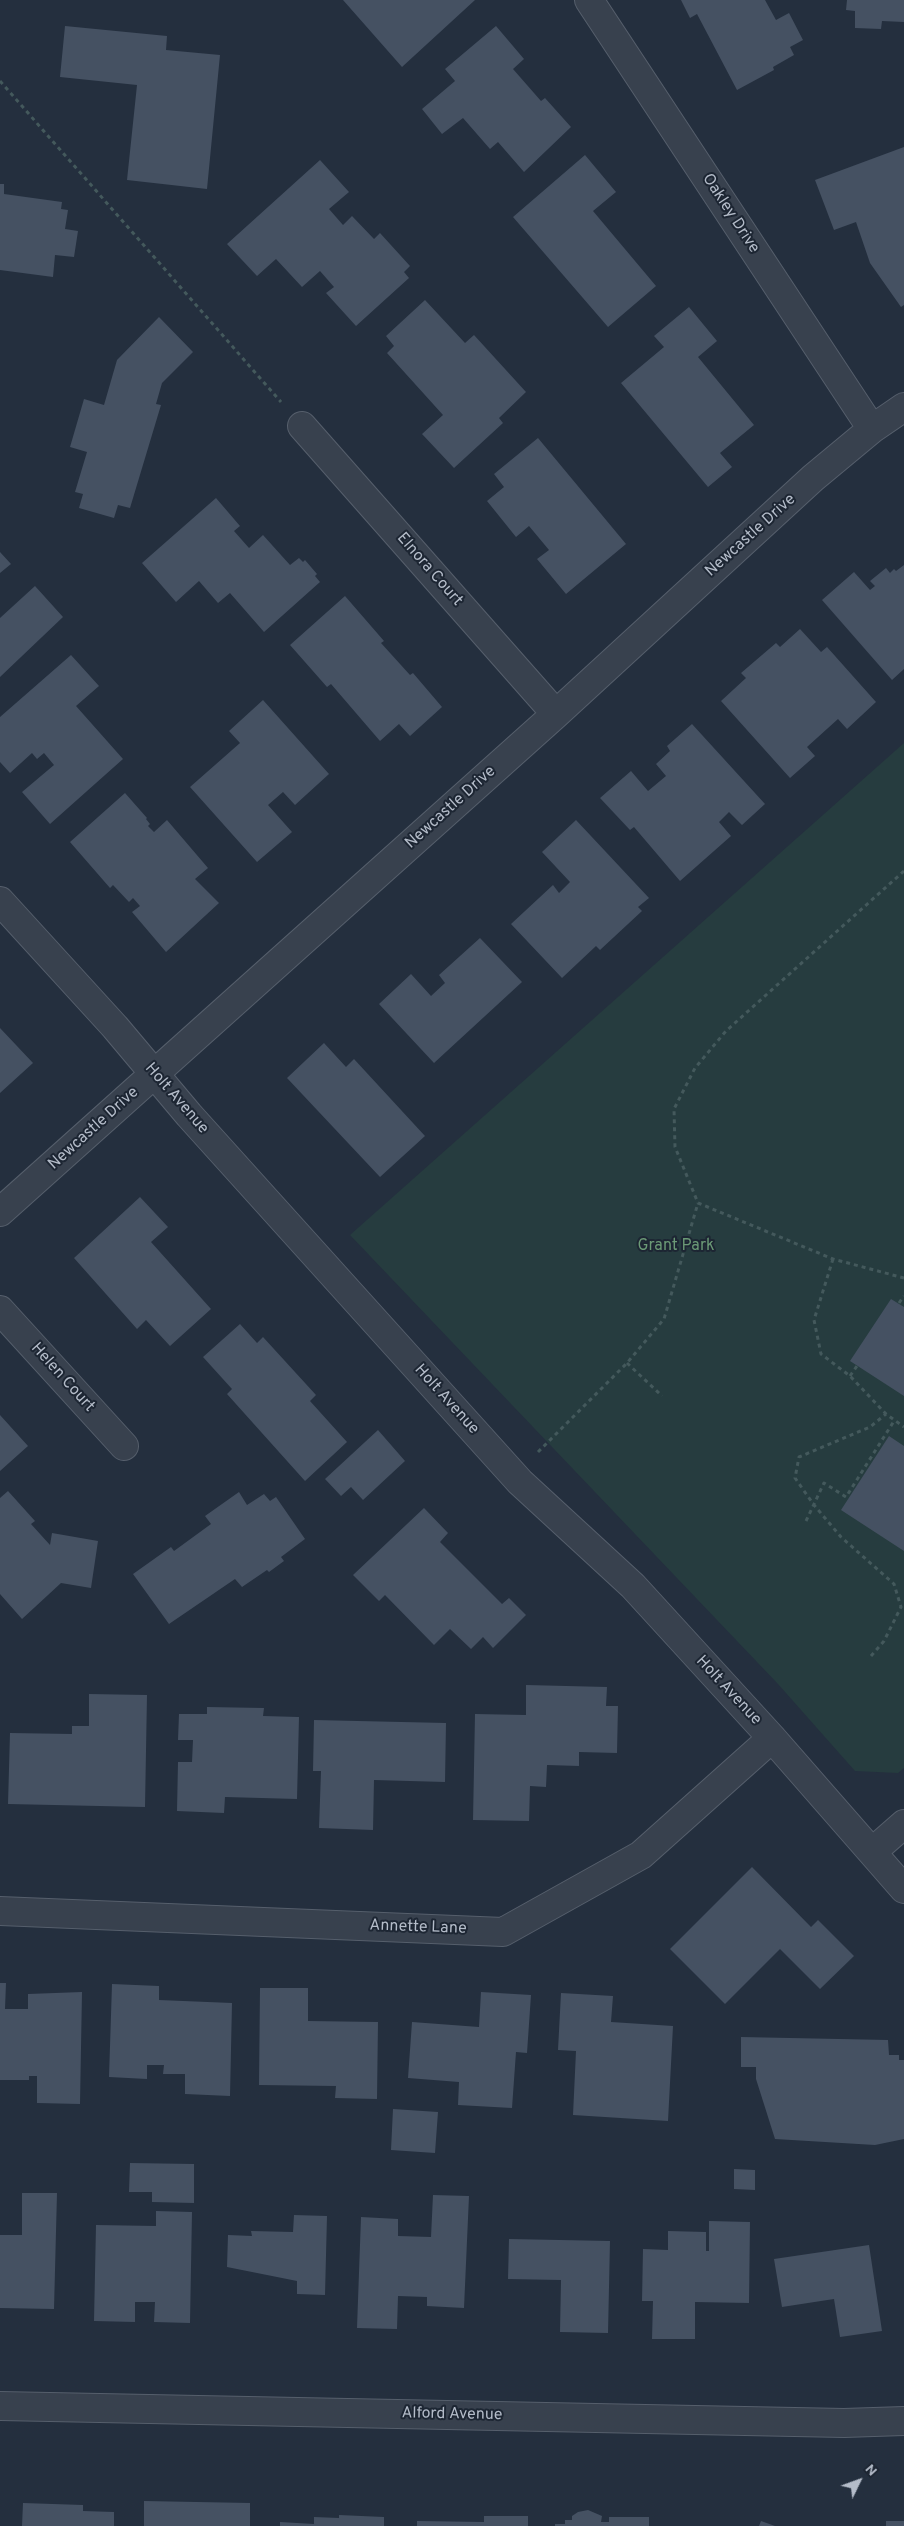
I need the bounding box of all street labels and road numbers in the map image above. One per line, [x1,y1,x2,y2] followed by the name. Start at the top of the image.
[697,171,763,257] street label: Oakley Drive
[702,490,800,582] street label: Newcastle Drive
[392,529,466,611] street label: Elnora Court
[402,762,500,854] street label: Newcastle Drive
[140,1060,212,1138] street label: Holt Avenue
[45,1083,143,1175] street label: Newcastle Drive
[26,1339,98,1417] street label: Helen Court
[410,1361,482,1439] street label: Holt Avenue
[691,1652,765,1730] street label: Holt Avenue
[369,1917,467,1939] street label: Annette Lane
[401,2405,503,2425] street label: Alford Avenue

